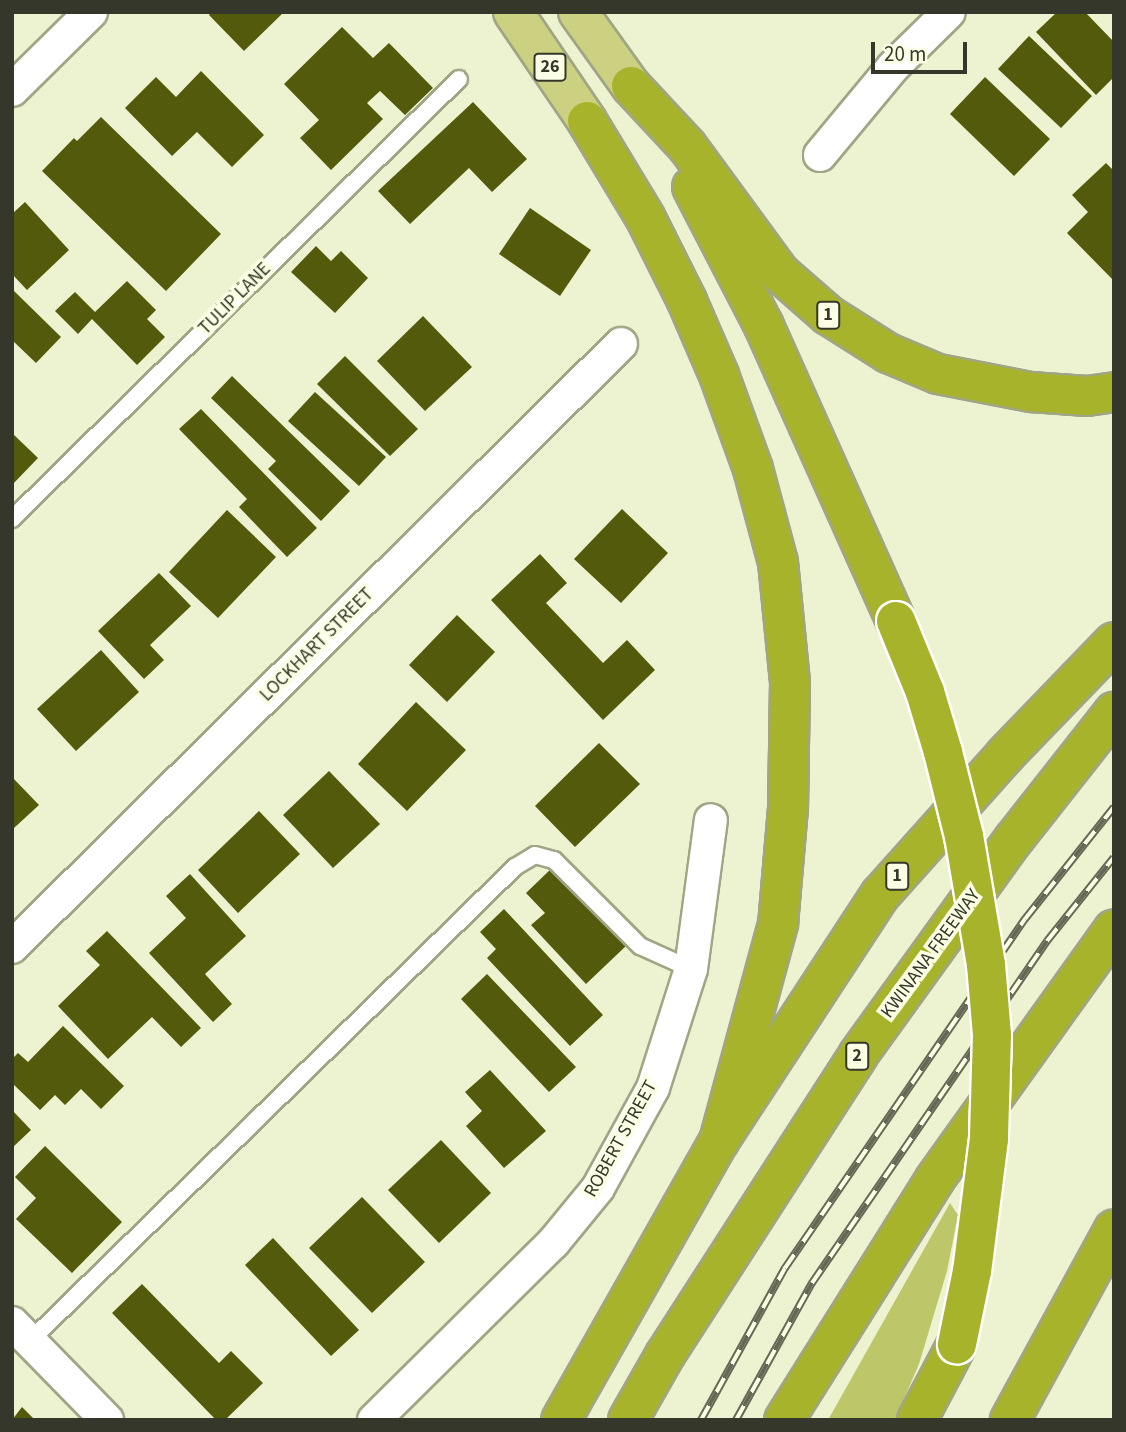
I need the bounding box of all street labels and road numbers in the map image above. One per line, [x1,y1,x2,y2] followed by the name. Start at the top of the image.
[532,52,568,82] road number: 26
[194,258,276,340] street label: TULIP LANE
[816,300,840,330] road number: 1
[255,583,379,707] street label: LOCKHART STREET
[885,862,909,890] road number: 1
[877,885,985,1023] street label: KWINANA FREEWAY
[845,1042,869,1070] road number: 2
[579,1077,663,1201] street label: ROBERT STREET

